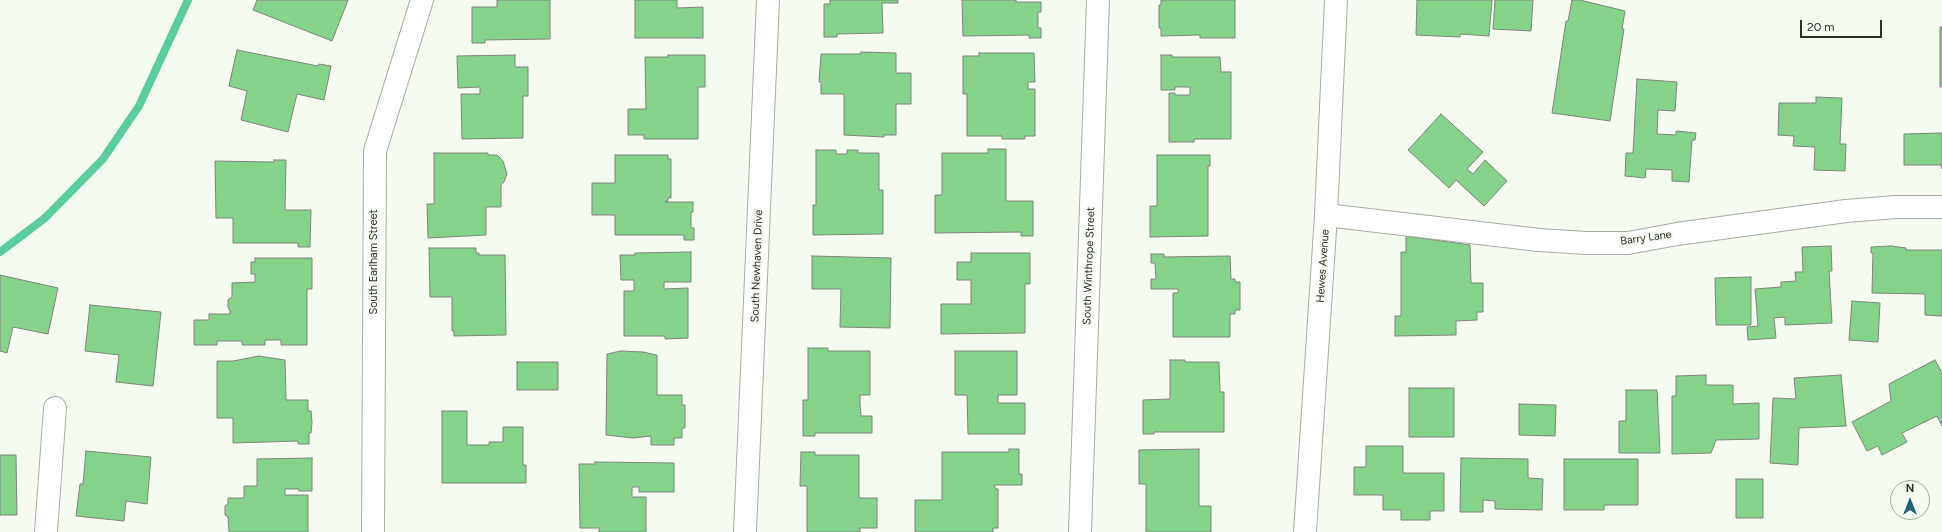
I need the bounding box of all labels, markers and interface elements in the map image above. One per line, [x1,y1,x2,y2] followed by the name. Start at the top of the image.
[1802,12,1884,38] scale bar
[1807,20,1835,34] text: 20 m
[1080,207,1098,325] street label: South Winthrope Street
[367,209,381,315] street label: South Earlham Street
[748,209,766,323] street label: South Newhaven Drive
[1619,228,1673,248] street label: Barry Lane
[1314,229,1332,303] street label: Hewes Avenue
[1890,480,1930,520] north arrow
[1906,482,1914,495] text: N

